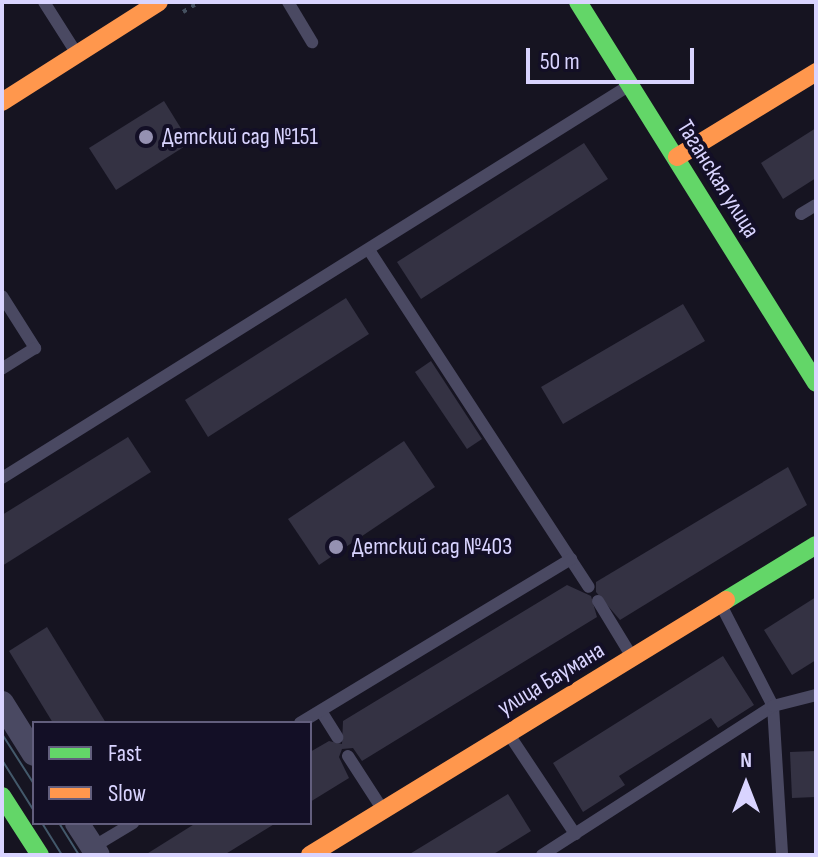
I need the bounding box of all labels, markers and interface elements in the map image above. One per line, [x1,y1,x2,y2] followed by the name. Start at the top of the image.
[530,32,698,82] scale bar
[540,47,580,76] text: 50 m
[670,115,766,243] street label: Таганская улица
[162,123,318,151] place label: Детский сад №151
[137,128,155,146] marker: Детский сад №151
[352,533,512,561] place label: Детский сад №403
[327,538,345,556] marker: Детский сад №403
[492,636,610,722] street label: улица Баумана
[32,721,312,825] legend
[108,739,142,768] text: Fast
[706,745,786,825] north arrow
[740,747,752,774] text: N
[108,779,146,808] text: Slow

